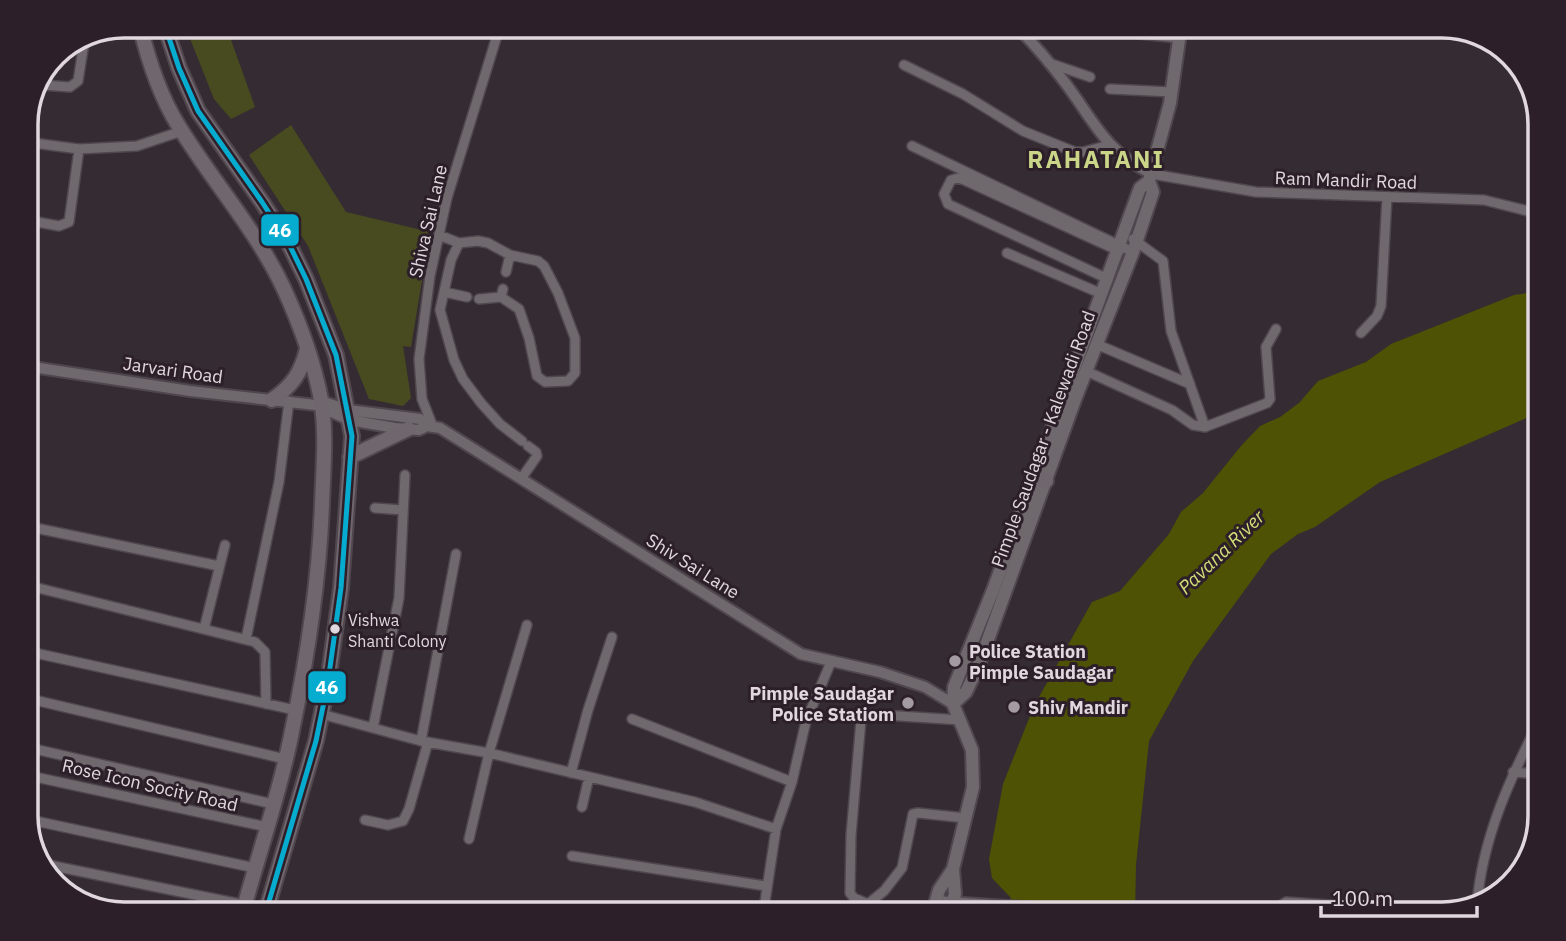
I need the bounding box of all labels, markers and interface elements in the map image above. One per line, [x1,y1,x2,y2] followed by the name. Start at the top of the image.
[1027,143,1165,175] district label: RAHATANI
[404,162,452,280] street label: Shiva Sai Lane
[1274,166,1418,194] street label: Ram Mandir Road
[260,213,300,247] line badge: 46
[269,218,291,242] text: 46
[986,307,1100,571] street label: Pimple Saudagar - Kalewadi Road
[122,352,224,388] street label: Jarvari Road
[1173,504,1270,599] water label: Pavana River
[642,528,744,604] street label: Shiv Sai Lane
[348,610,447,651] place label: Vishwa Shanti Colony
[328,622,342,636] marker: Vishwa Shanti Colony
[969,640,1114,684] place label: Police Station Pimple Saudagar
[947,653,963,669] marker: Police Station Pimple Saudagar
[307,670,347,704] line badge: 46
[316,675,338,699] text: 46
[749,682,894,726] place label: Pimple Saudagar Police Statiom
[900,695,916,711] marker: Pimple Saudagar Police Statiom
[1028,696,1128,719] place label: Shiv Mandir
[1006,699,1022,715] marker: Shiv Mandir
[60,754,240,816] street label: Rose Icon Socity Road
[1321,874,1477,918] scale bar
[1332,884,1393,912] text: 100 m

